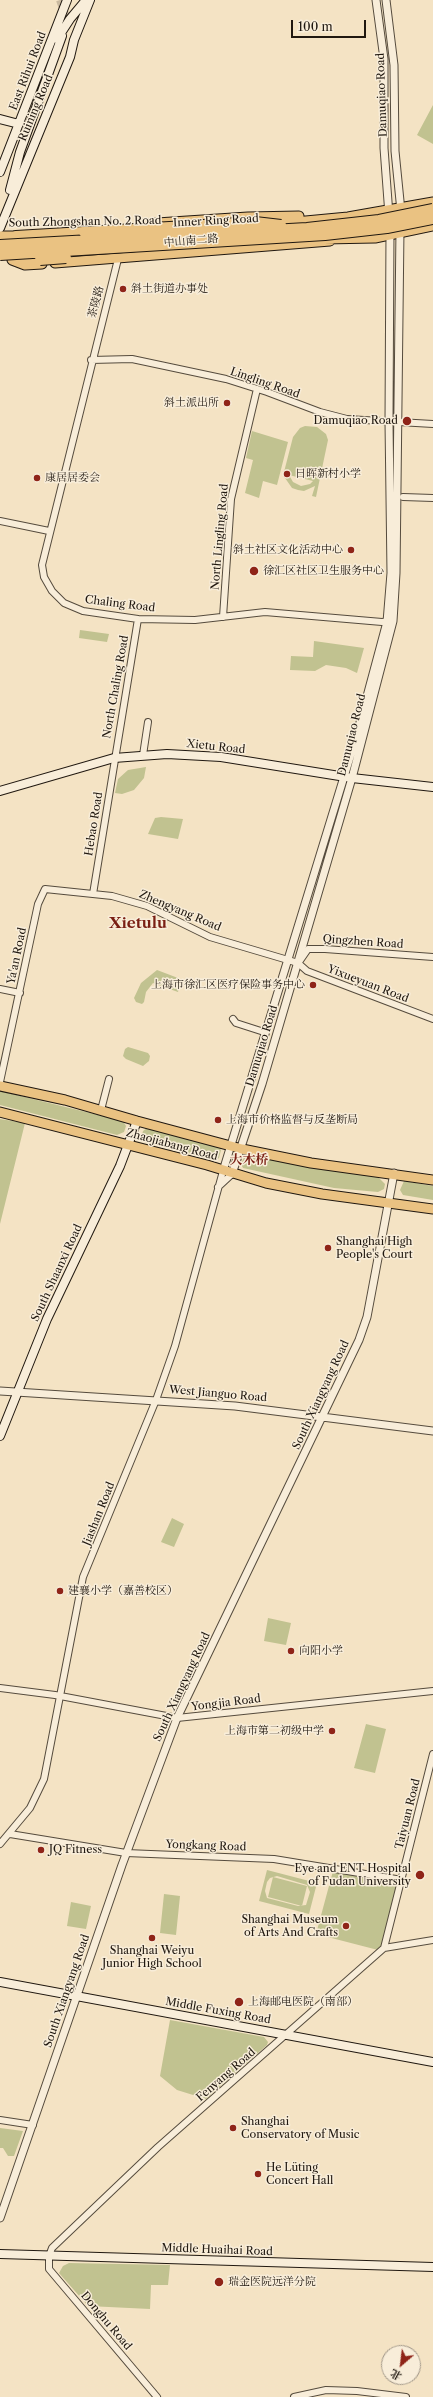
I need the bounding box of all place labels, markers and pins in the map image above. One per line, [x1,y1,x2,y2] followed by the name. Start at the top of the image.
[131,282,208,296] place label: 斜土街道办事处
[118,284,128,294] marker: 斜土街道办事处
[164,396,219,410] place label: 斜土派出所
[222,398,232,408] marker: 斜土派出所
[314,414,398,428] place label: Damuqiao Road
[401,415,413,427] marker: Damuqiao Road
[295,467,361,481] place label: 日晖新村小学
[282,469,292,479] marker: 日晖新村小学
[45,471,100,485] place label: 康居居委会
[32,473,42,483] marker: 康居居委会
[233,543,343,557] place label: 斜土社区文化活动中心
[346,545,356,555] marker: 斜土社区文化活动中心
[263,564,384,578] place label: 徐汇区社区卫生服务中心
[248,565,260,577] marker: 徐汇区社区卫生服务中心
[151,978,305,992] place label: 上海市徐汇区医疗保险事务中心
[308,980,318,990] marker: 上海市徐汇区医疗保险事务中心
[226,1113,358,1127] place label: 上海市价格监督与反垄断局
[213,1115,223,1125] marker: 上海市价格监督与反垄断局
[336,1235,413,1261] place label: Shanghai High People's Court
[323,1243,333,1253] marker: Shanghai High People's Court
[68,1584,178,1598] place label: 建襄小学（嘉善校区）
[55,1586,65,1596] marker: 建襄小学（嘉善校区）
[299,1644,343,1658] place label: 向阳小学
[286,1646,296,1656] marker: 向阳小学
[225,1724,324,1738] place label: 上海市第二初级中学
[327,1726,337,1736] marker: 上海市第二初级中学
[49,1843,102,1857] place label: JQ Fitness
[36,1845,46,1855] marker: JQ Fitness
[295,1862,411,1888] place label: Eye and ENT Hospital of Fudan University
[414,1869,426,1881] marker: Eye and ENT Hospital of Fudan University
[241,1913,338,1939] place label: Shanghai Museum of Arts And Crafts
[341,1921,351,1931] marker: Shanghai Museum of Arts And Crafts
[147,1933,157,1943] marker: Shanghai Weiyu Junior High School
[102,1944,202,1970] place label: Shanghai Weiyu Junior High School
[248,1995,358,2009] place label: 上海邮电医院（南部）
[233,1996,245,2008] marker: 上海邮电医院（南部）
[241,2115,360,2141] place label: Shanghai Conservatory of Music
[228,2123,238,2133] marker: Shanghai Conservatory of Music
[266,2161,333,2187] place label: He Lüting Concert Hall
[253,2169,263,2179] marker: He Lüting Concert Hall
[228,2275,316,2289] place label: 瑞金医院远洋分院
[213,2276,225,2288] marker: 瑞金医院远洋分院

